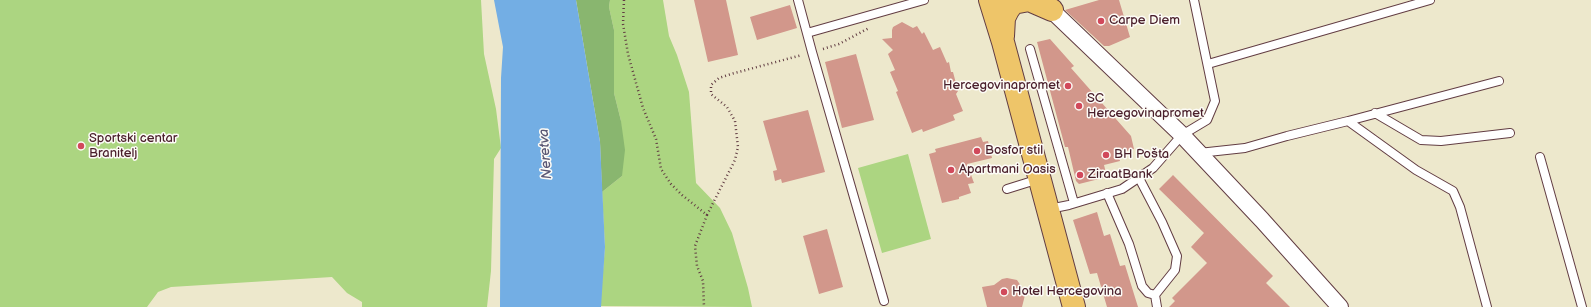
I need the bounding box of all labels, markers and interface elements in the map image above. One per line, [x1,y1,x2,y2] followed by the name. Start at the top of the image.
[1109,13,1180,29] place label: Carpe Diem
[1096,16,1106,26] marker: Carpe Diem
[943,78,1060,94] place label: Hercegovinapromet
[1063,81,1073,91] marker: Hercegovinapromet
[1087,91,1204,122] place label: SC Hercegovinapromet
[1074,101,1084,111] marker: SC Hercegovinapromet
[536,128,556,180] water label: Neretva
[89,131,177,162] place label: Sportski centar Branitelj
[76,141,86,151] marker: Sportski centar Branitelj
[985,143,1043,159] place label: Bosfor stil
[972,146,982,156] marker: Bosfor stil
[1114,147,1169,163] place label: BH Pošta
[1101,150,1111,160] marker: BH Pošta
[959,162,1056,178] place label: Apartmani Oasis
[946,165,956,175] marker: Apartmani Oasis
[1088,167,1152,183] place label: ZiraatBank
[1075,170,1085,180] marker: ZiraatBank
[1012,284,1122,300] place label: Hotel Hercegovina
[999,287,1009,297] marker: Hotel Hercegovina

